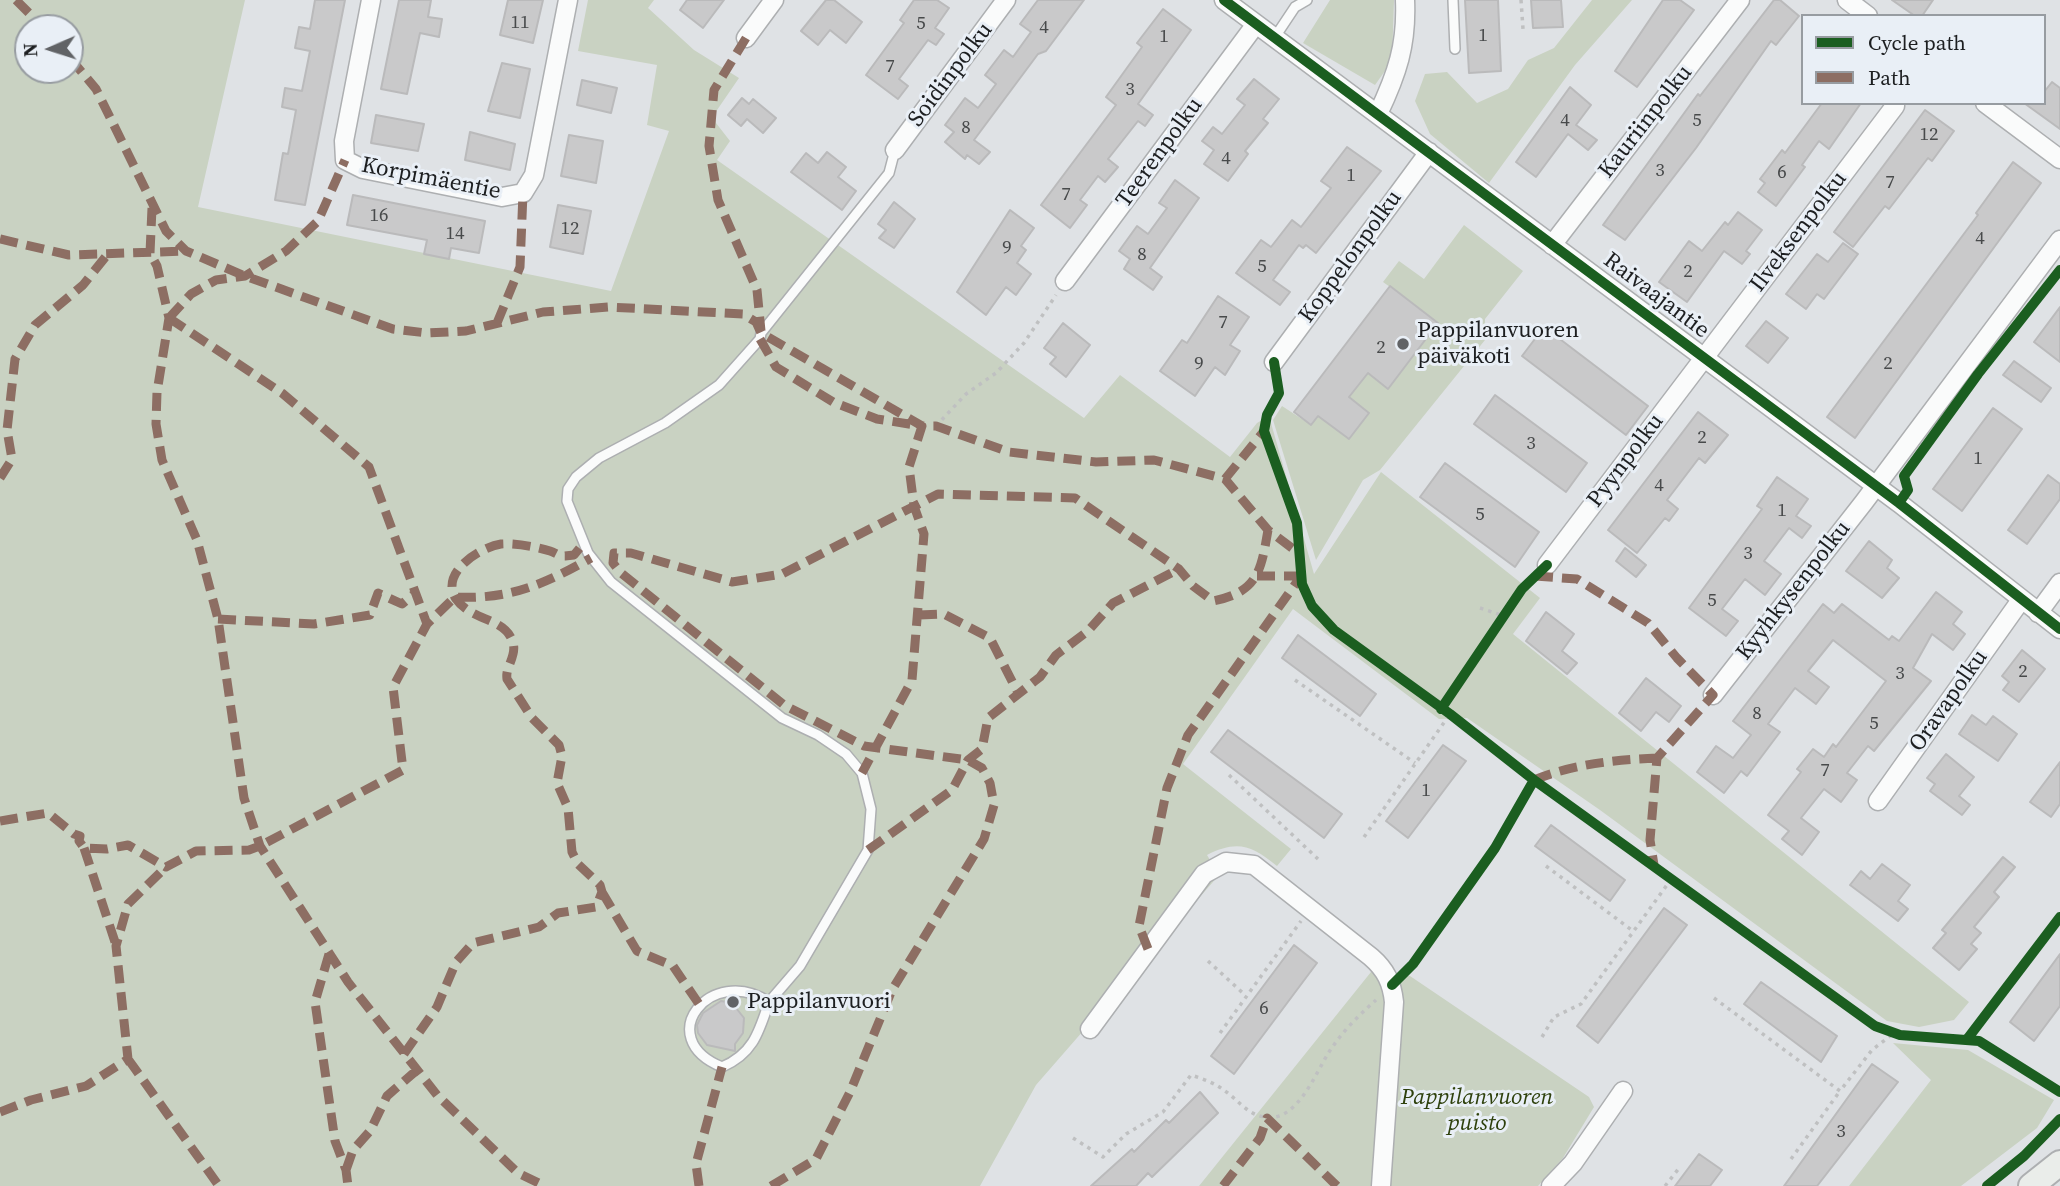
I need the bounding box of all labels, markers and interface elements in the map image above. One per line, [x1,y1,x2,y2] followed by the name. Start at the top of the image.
[511,12,529,34] house number: 11
[916,13,926,35] house number: 5
[14,14,84,84] north arrow
[1801,14,2046,105] legend
[903,17,999,133] street label: Soidinpolku
[1039,17,1049,39] house number: 4
[1478,25,1488,47] house number: 1
[1159,26,1169,48] house number: 1
[1868,28,1966,57] text: Cycle path
[17,42,43,58] text: N
[885,56,895,78] house number: 7
[1593,60,1699,184] street label: Kauriinpolku
[1868,63,1911,92] text: Path
[1125,79,1135,101] house number: 3
[1111,93,1209,213] street label: Teerenpolku
[1560,110,1570,132] house number: 4
[1692,110,1702,132] house number: 5
[961,117,971,139] house number: 8
[1920,124,1938,146] house number: 12
[1221,148,1231,170] house number: 4
[359,152,503,206] street label: Korpimäentie
[1655,160,1665,182] house number: 3
[1777,162,1787,184] house number: 6
[1346,165,1356,187] house number: 1
[1745,166,1853,298] street label: Ilveksenpolku
[1885,172,1895,194] house number: 7
[1061,184,1071,206] house number: 7
[1294,185,1408,329] street label: Koppelonpolku
[370,205,388,227] house number: 16
[561,218,579,240] house number: 12
[446,223,464,245] house number: 14
[1975,228,1985,250] house number: 4
[1002,237,1012,259] house number: 9
[1137,244,1147,266] house number: 8
[1598,247,1714,345] street label: Raivaajantie
[1257,256,1267,278] house number: 5
[1683,261,1693,283] house number: 2
[1218,312,1228,334] house number: 7
[1417,317,1579,371] place label: Pappilanvuoren päiväkoti
[1395,336,1411,352] marker: Pappilanvuoren päiväkoti
[1376,337,1386,359] house number: 2
[1194,353,1204,375] house number: 9
[1883,353,1893,375] house number: 2
[1582,409,1670,513] street label: Pyynpolku
[1697,427,1707,449] house number: 2
[1526,433,1536,455] house number: 3
[1973,448,1983,470] house number: 1
[1654,475,1664,497] house number: 4
[1777,500,1787,522] house number: 1
[1475,504,1485,526] house number: 5
[1731,516,1857,666] street label: Kyyhkysenpolku
[1743,543,1753,565] house number: 3
[1707,590,1717,612] house number: 5
[1904,645,1994,757] street label: Oravapolku
[2018,661,2028,683] house number: 2
[1895,663,1905,685] house number: 3
[1752,703,1762,725] house number: 8
[1869,713,1879,735] house number: 5
[1820,760,1830,782] house number: 7
[1421,780,1431,802] house number: 1
[747,988,891,1016] place label: Pappilanvuori
[725,994,741,1010] marker: Pappilanvuori
[1259,998,1269,1020] house number: 6
[1401,1084,1553,1138] park label: Pappilanvuoren puisto
[1836,1121,1846,1143] house number: 3

